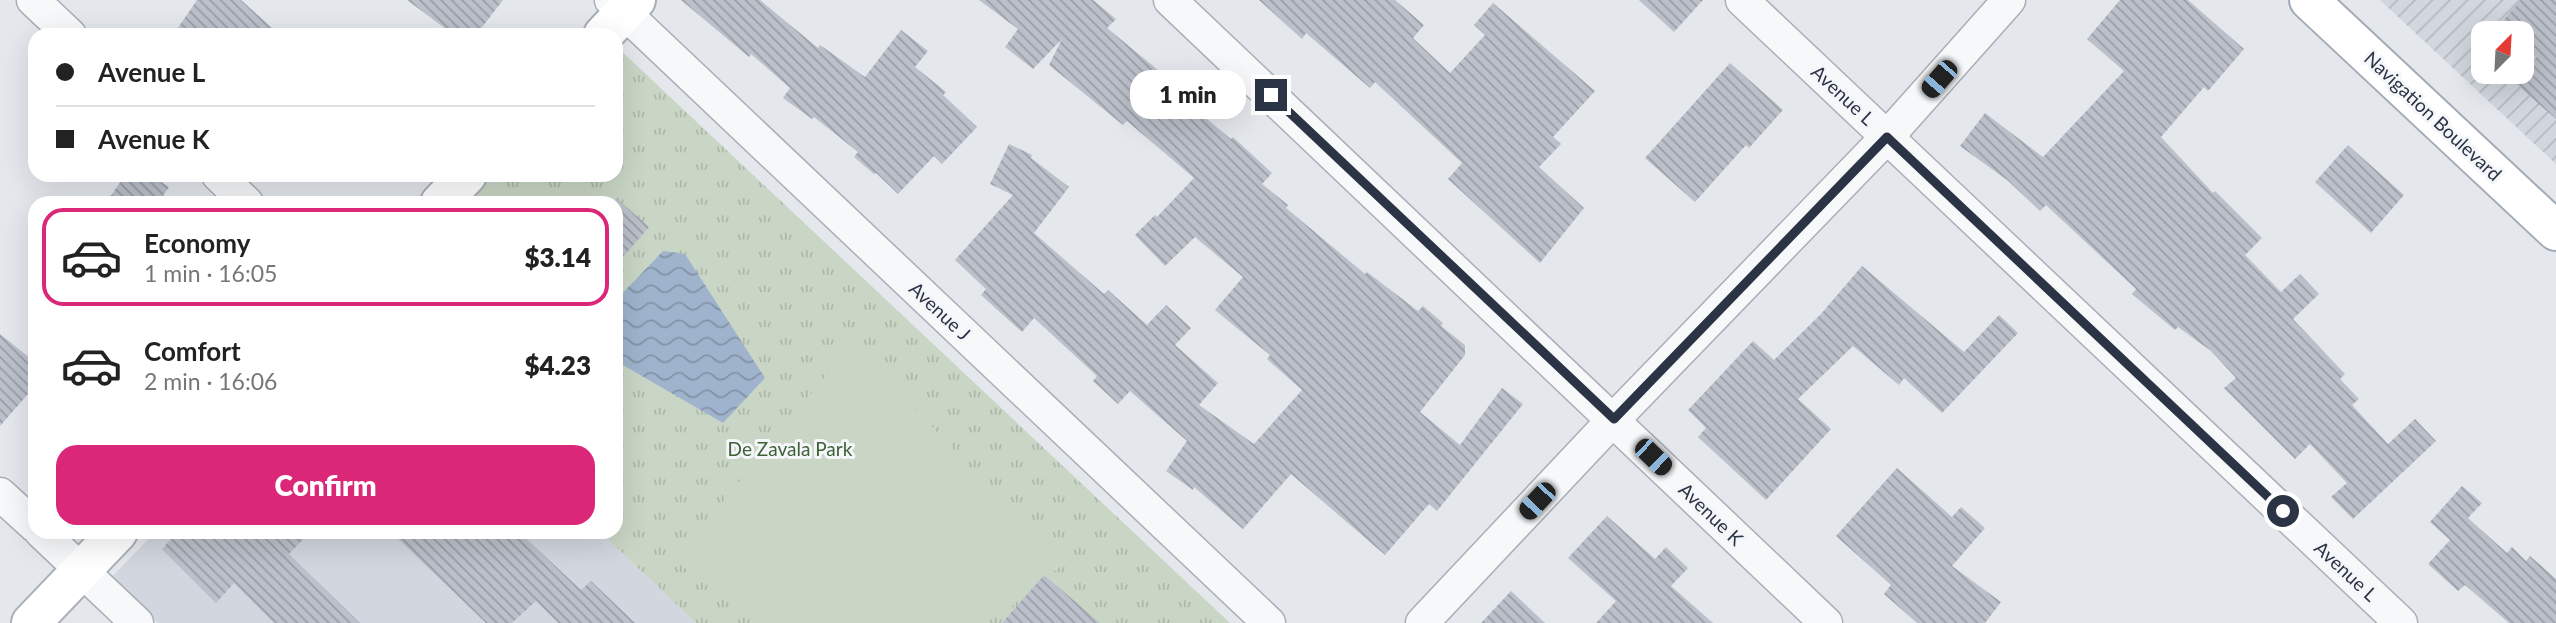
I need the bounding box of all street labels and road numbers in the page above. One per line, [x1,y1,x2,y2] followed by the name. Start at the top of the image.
[2360,46,2507,185] street label: Navigation Boulevard
[1807,60,1880,130] street label: Avenue L
[905,277,976,345] street label: Avenue J
[1674,477,1749,550] street label: Avenue K
[2310,536,2383,606] street label: Avenue L

